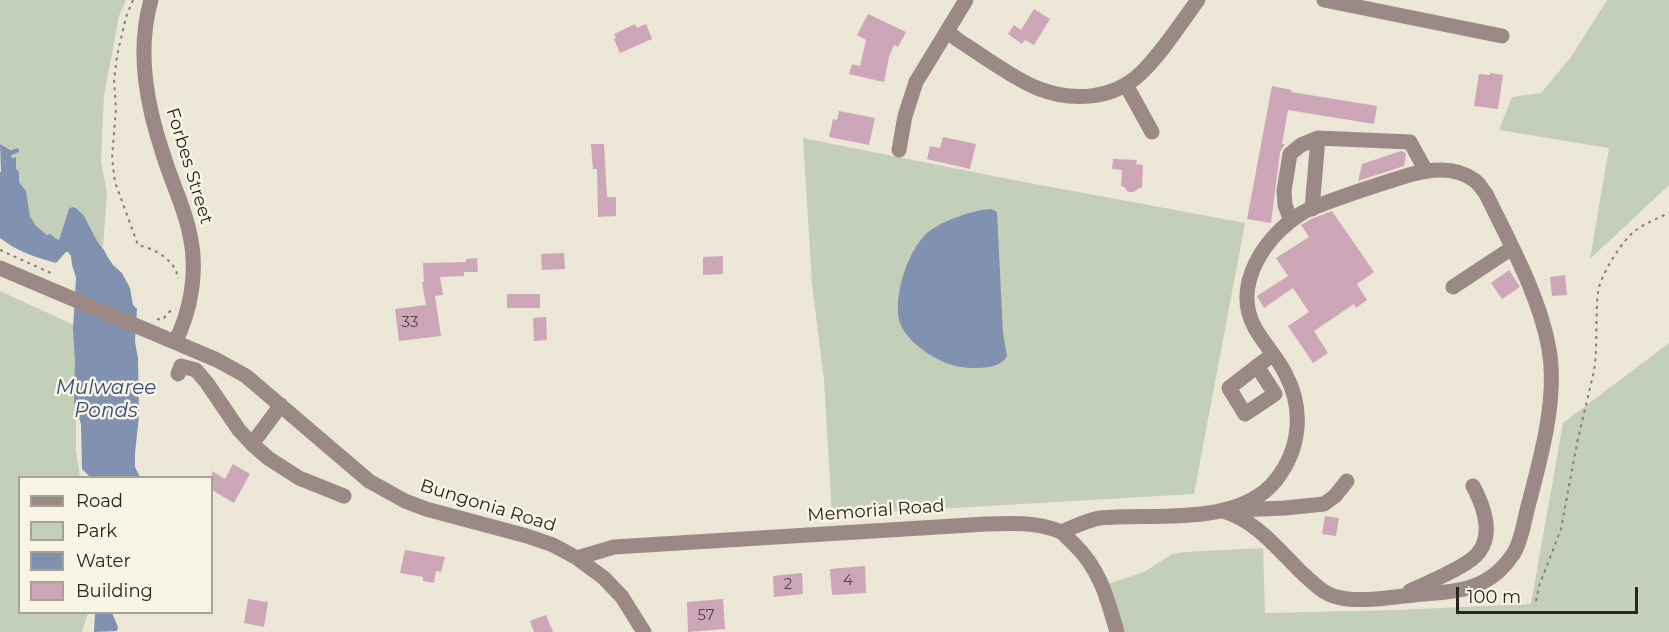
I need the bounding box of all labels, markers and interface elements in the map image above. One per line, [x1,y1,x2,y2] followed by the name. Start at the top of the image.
[161,105,217,227] street label: Forbes Street
[402,314,418,332] house number: 33
[56,376,156,423] water label: Mulwaree Ponds
[417,475,559,537] street label: Bungonia Road
[18,476,213,614] legend
[76,490,123,512] text: Road
[807,495,945,527] street label: Memorial Road
[76,520,117,542] text: Park
[76,550,131,572] text: Water
[843,572,853,590] house number: 4
[1459,575,1640,613] scale bar
[784,576,792,594] house number: 2
[76,580,153,602] text: Building
[1467,586,1521,608] text: 100 m
[697,607,715,625] house number: 57

